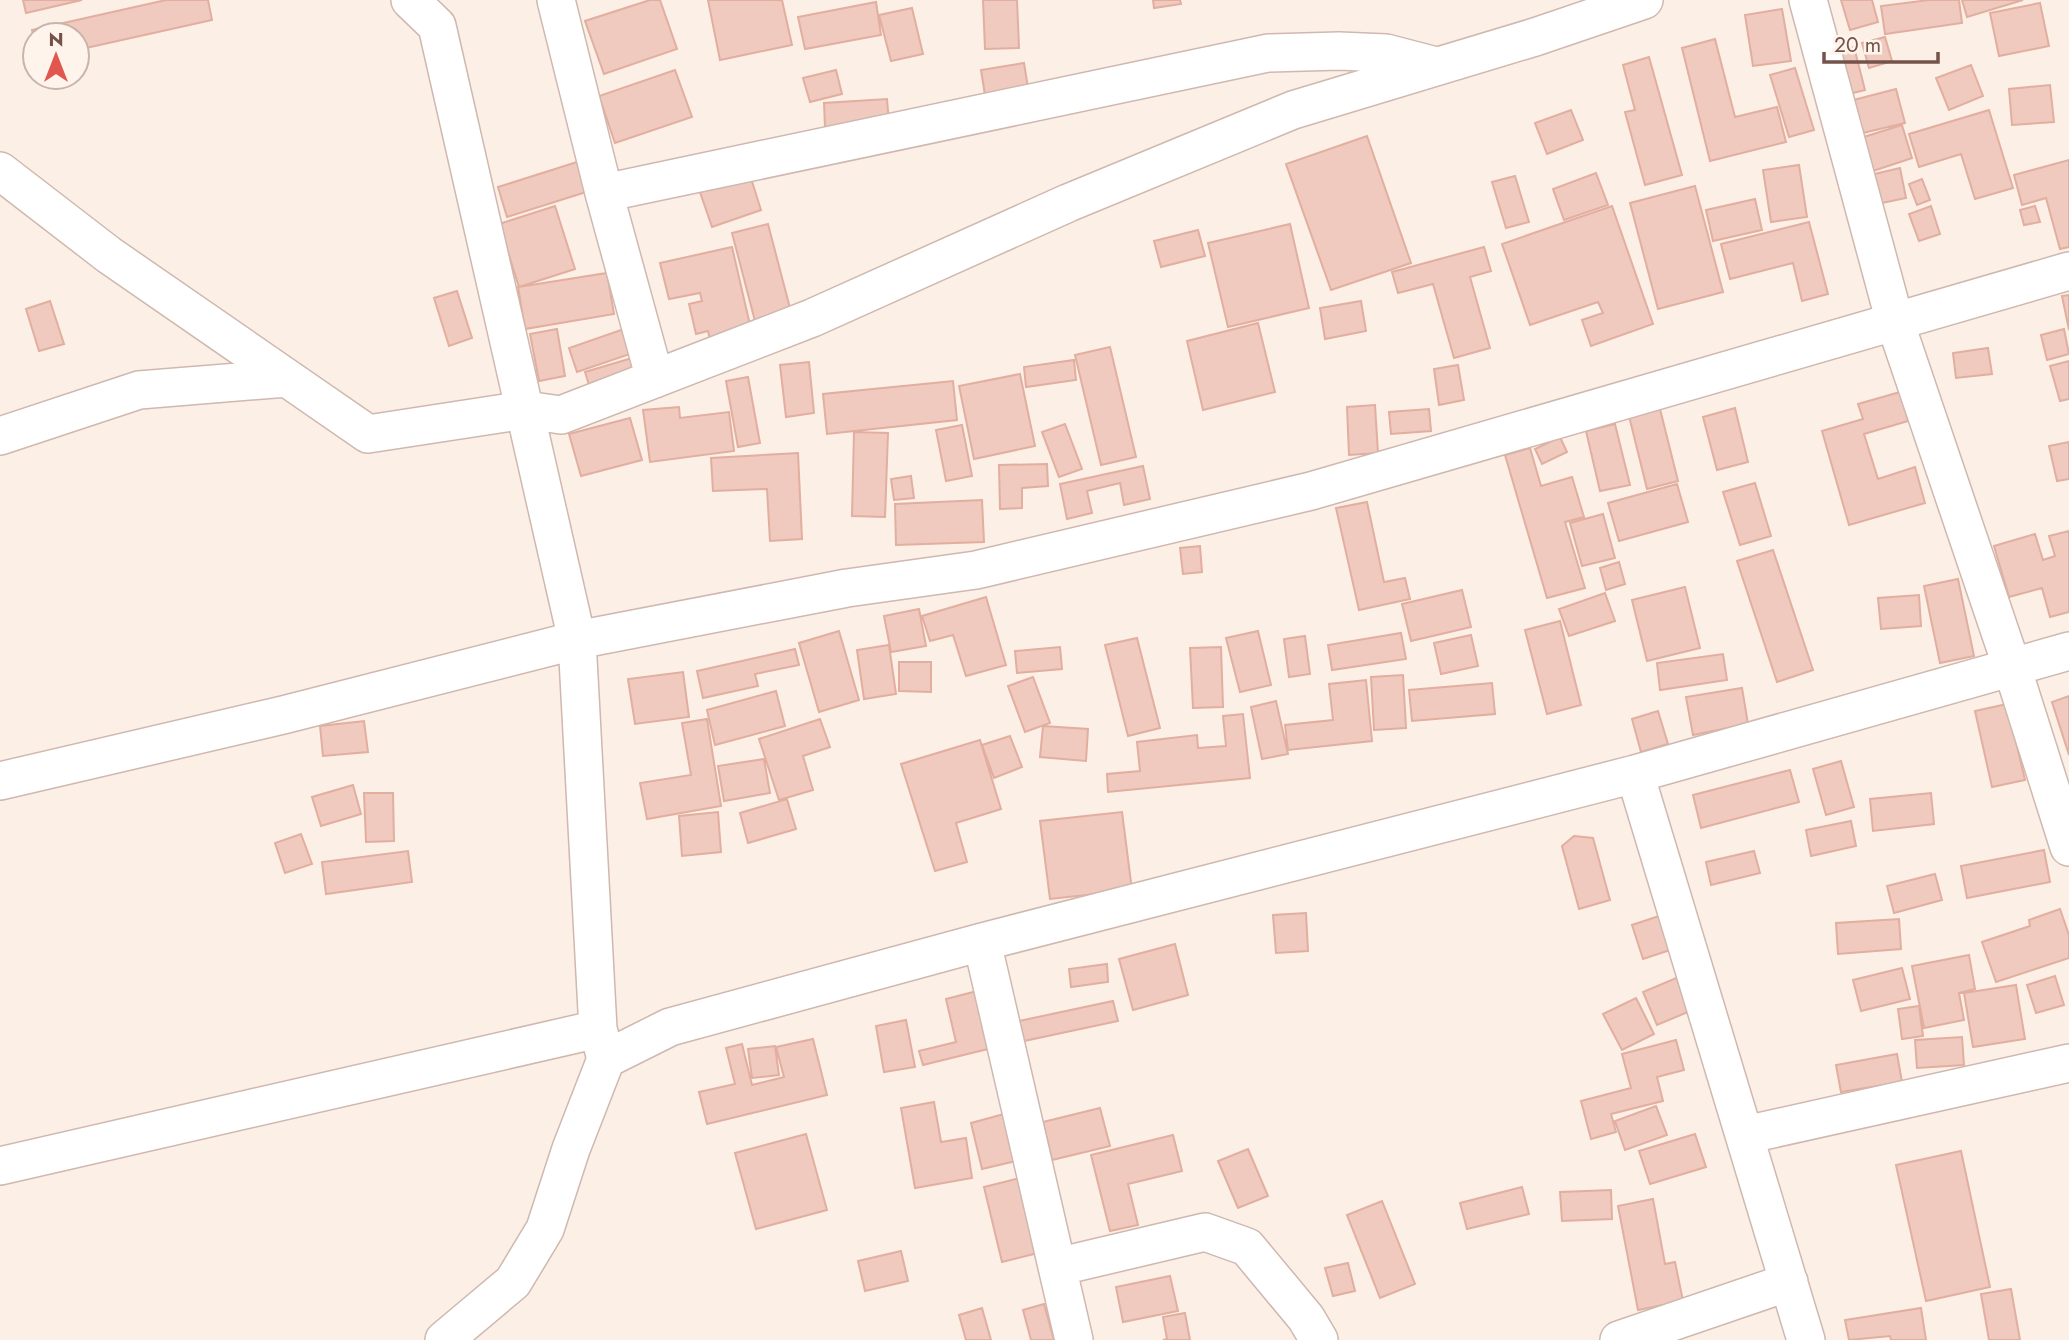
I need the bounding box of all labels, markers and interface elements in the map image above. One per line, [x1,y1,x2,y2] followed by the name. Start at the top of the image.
[21,21,91,91] north arrow
[1824,21,1938,65] scale bar
[48,26,64,53] text: N
[1834,30,1881,60] text: 20 m

